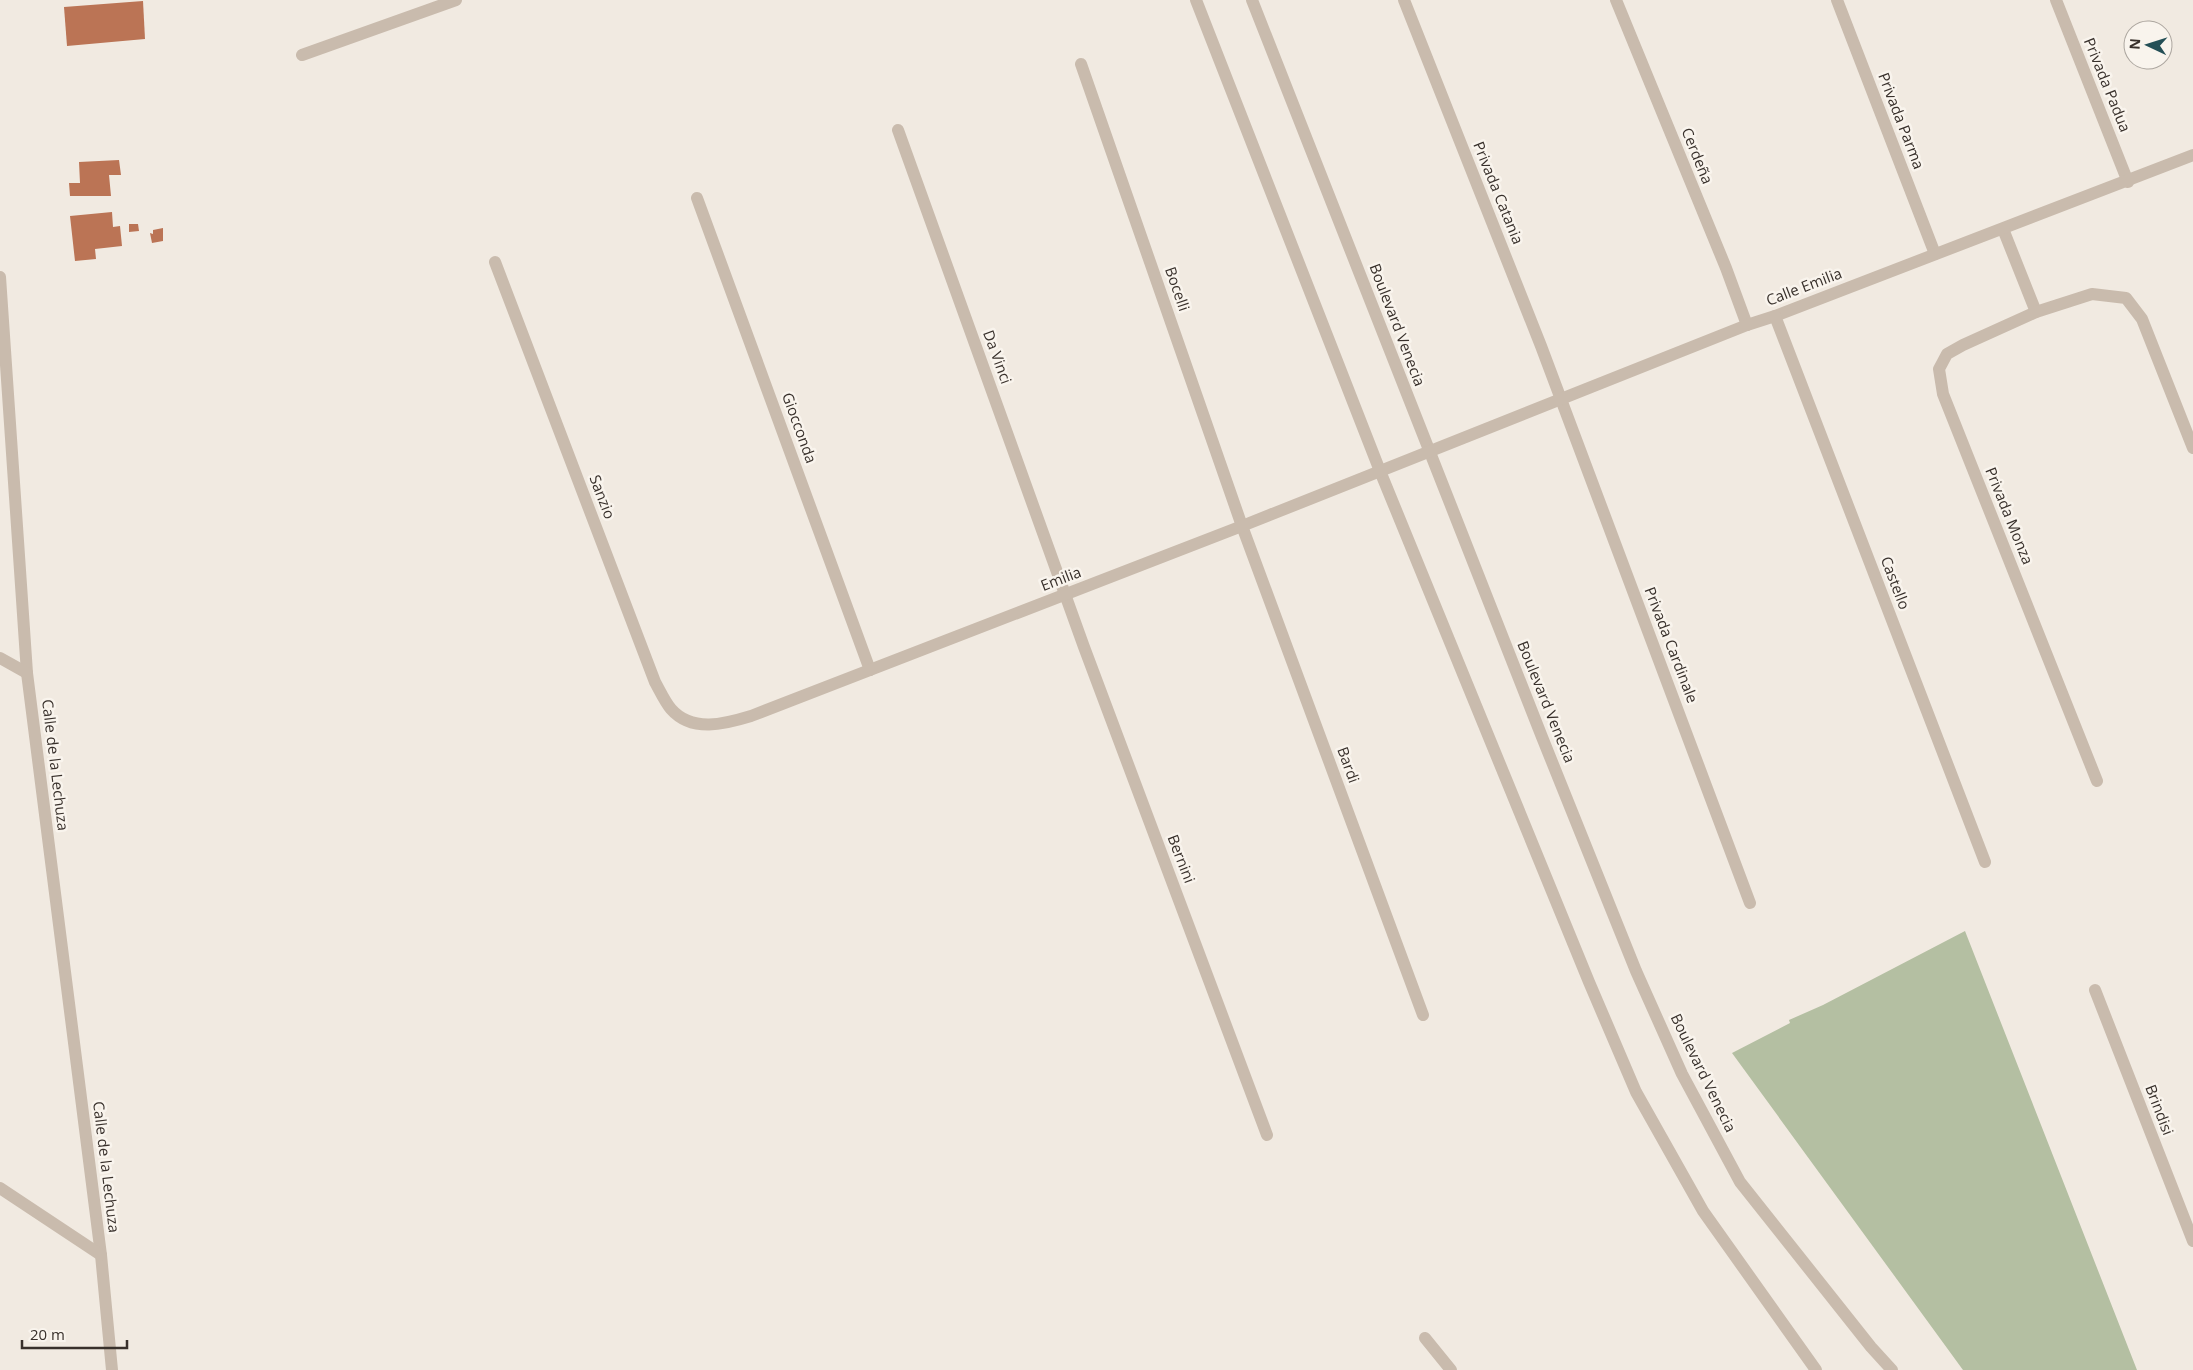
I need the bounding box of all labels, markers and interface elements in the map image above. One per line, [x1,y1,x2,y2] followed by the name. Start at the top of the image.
[2123,20,2173,70] north arrow
[2080,34,2136,135] street label: Privada Padua
[2125,38,2144,50] text: N
[1874,69,1930,172] street label: Privada Parma
[1678,124,1718,187] street label: Cerdeña
[1469,138,1529,247] street label: Privada Catania
[1365,261,1430,389] street label: Boulevard Venecia
[1763,262,1844,310] street label: Calle Emilia
[1161,264,1195,314] street label: Bocelli
[979,327,1017,386] street label: Da Vinci
[778,390,822,466] street label: Giocconda
[1981,464,2039,567] street label: Privada Monza
[585,472,620,522] street label: Sanzio
[1877,553,1915,612] street label: Castello
[1037,561,1084,595] street label: Emilia
[1641,584,1703,706] street label: Privada Cardinale
[1513,638,1580,765] street label: Boulevard Venecia
[38,698,74,832] street label: Calle de la Lechuza
[1333,744,1365,786] street label: Bardi
[1164,832,1200,886] street label: Bernini
[1667,1010,1741,1135] street label: Boulevard Venecia
[2141,1081,2179,1138] street label: Brindisi
[89,1100,125,1234] street label: Calle de la Lechuza
[22,1318,128,1350] scale bar
[30,1324,65,1344] text: 20 m

